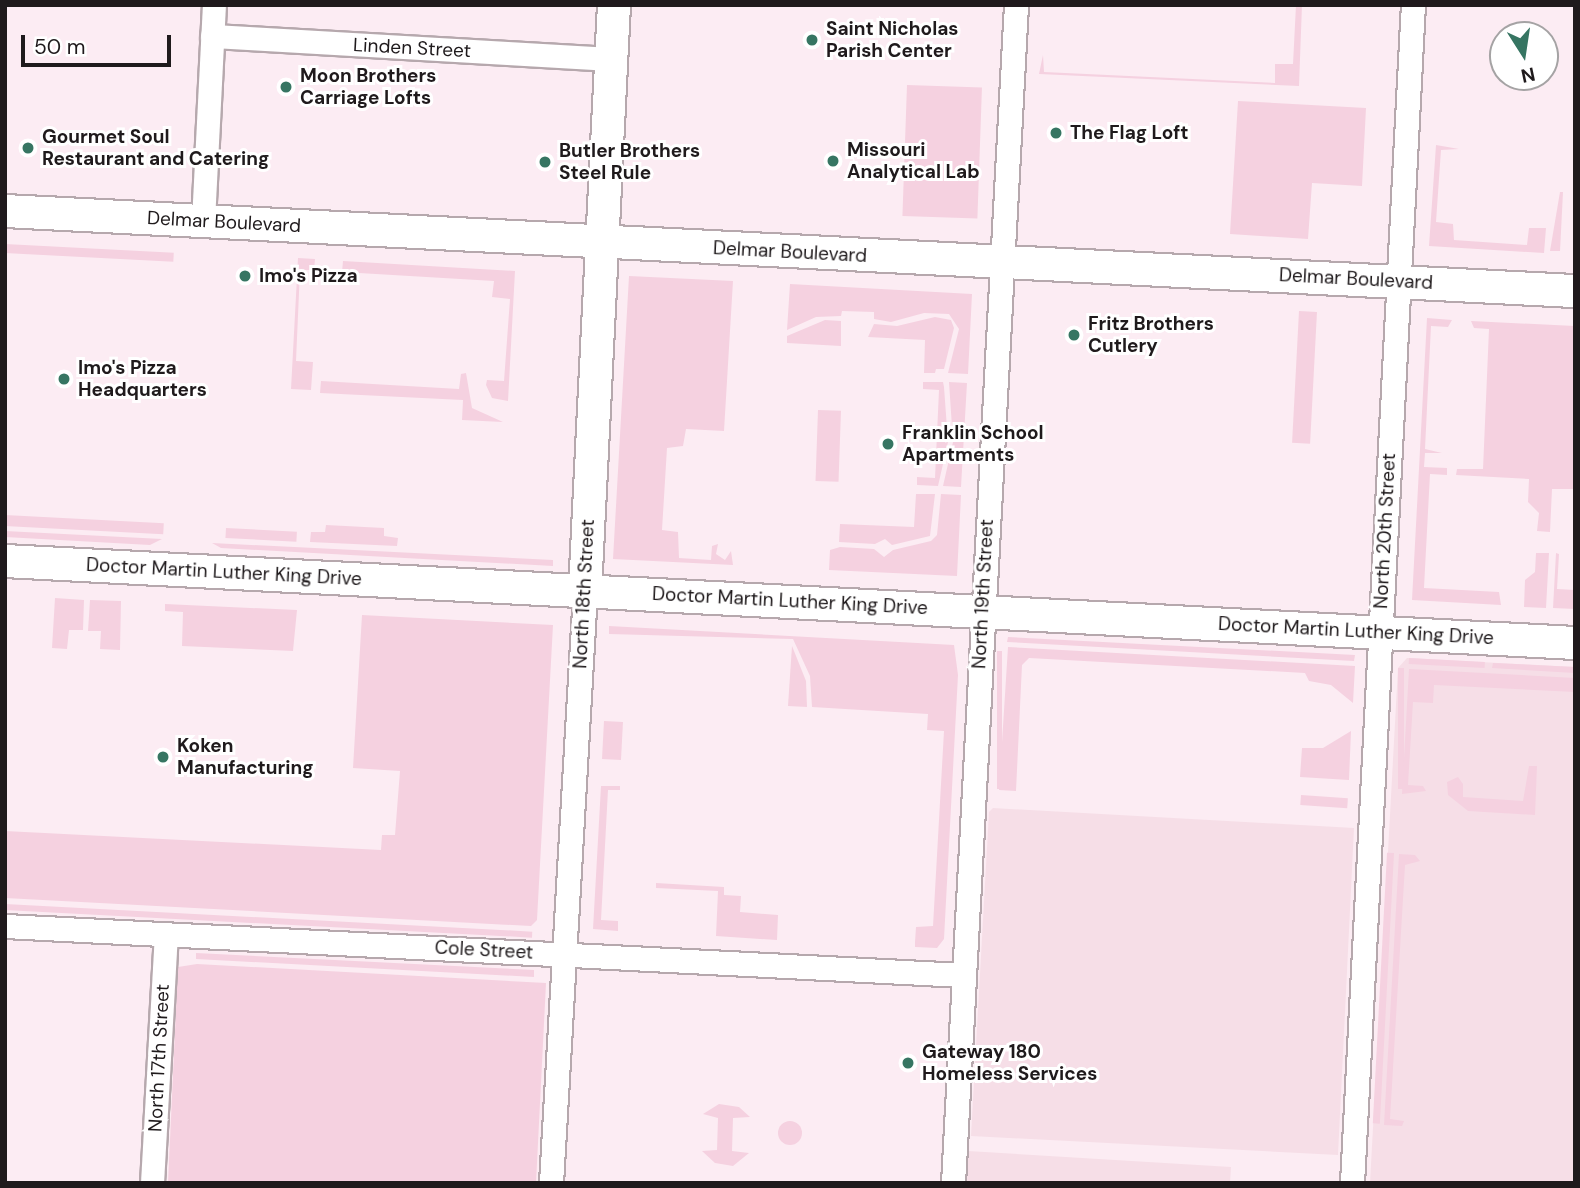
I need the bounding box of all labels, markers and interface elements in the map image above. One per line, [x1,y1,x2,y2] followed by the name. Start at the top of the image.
[826,18,958,62] place label: Saint Nicholas Parish Center
[24,21,175,65] scale bar
[1489,21,1559,91] north arrow
[804,32,820,48] marker: Saint Nicholas Parish Center
[34,33,85,61] text: 50 m
[352,34,472,62] street label: Linden Street
[1519,61,1537,89] text: N
[300,65,436,109] place label: Moon Brothers Carriage Lofts
[278,79,294,95] marker: Moon Brothers Carriage Lofts
[1070,122,1189,144] place label: The Flag Loft
[1048,125,1064,141] marker: The Flag Loft
[42,126,269,170] place label: Gourmet Soul Restaurant and Catering
[847,139,980,183] place label: Missouri Analytical Lab
[20,140,36,156] marker: Gourmet Soul Restaurant and Catering
[559,140,700,184] place label: Butler Brothers Steel Rule
[825,153,841,169] marker: Missouri Analytical Lab
[537,154,553,170] marker: Butler Brothers Steel Rule
[146,207,302,237] street label: Delmar Boulevard
[712,237,868,267] street label: Delmar Boulevard
[1278,264,1434,294] street label: Delmar Boulevard
[259,265,358,287] place label: Imo's Pizza
[237,268,253,284] marker: Imo's Pizza
[1088,313,1214,357] place label: Fritz Brothers Cutlery
[1066,327,1082,343] marker: Fritz Brothers Cutlery
[78,357,207,401] place label: Imo's Pizza Headquarters
[56,371,72,387] marker: Imo's Pizza Headquarters
[902,422,1044,466] place label: Franklin School Apartments
[880,436,896,452] marker: Franklin School Apartments
[1370,453,1400,609] street label: North 20th Street
[569,519,599,669] street label: North 18th Street
[968,519,998,669] street label: North 19th Street
[86,553,362,591] street label: Doctor Martin Luther King Drive
[652,582,928,620] street label: Doctor Martin Luther King Drive
[1218,612,1494,650] street label: Doctor Martin Luther King Drive
[177,735,314,779] place label: Koken Manufacturing
[155,749,171,765] marker: Koken Manufacturing
[434,936,534,964] street label: Cole Street
[144,983,174,1133] street label: North 17th Street
[922,1041,1097,1085] place label: Gateway 180 Homeless Services
[900,1055,916,1071] marker: Gateway 180 Homeless Services

